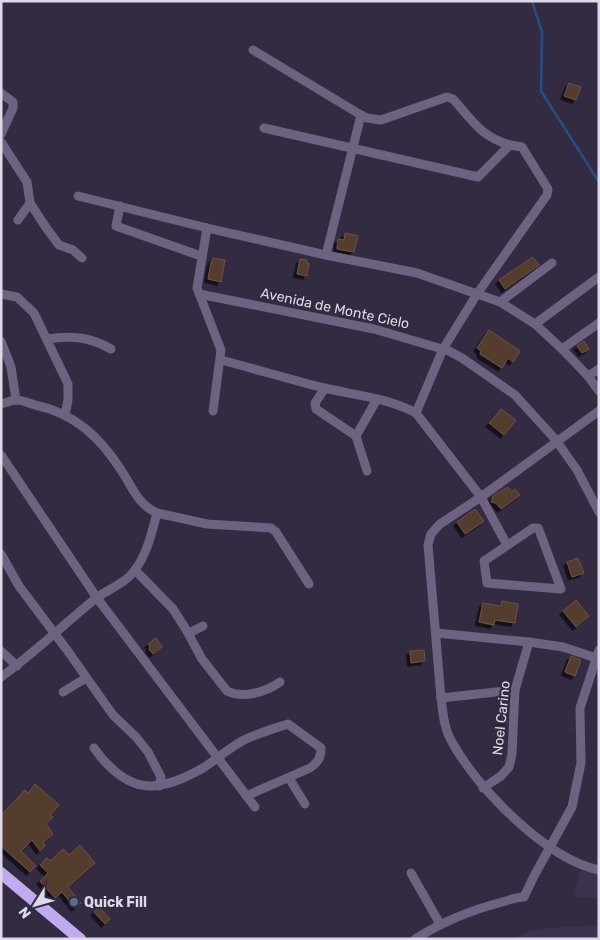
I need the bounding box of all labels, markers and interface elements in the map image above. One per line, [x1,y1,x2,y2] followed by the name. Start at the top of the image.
[259,284,411,333] street label: Avenida de Monte Cielo
[489,680,514,756] street label: Noel Carino
[10,880,60,930] north arrow
[84,894,147,911] place label: Quick Fill
[68,896,80,908] marker: Quick Fill
[15,903,35,922] text: N

